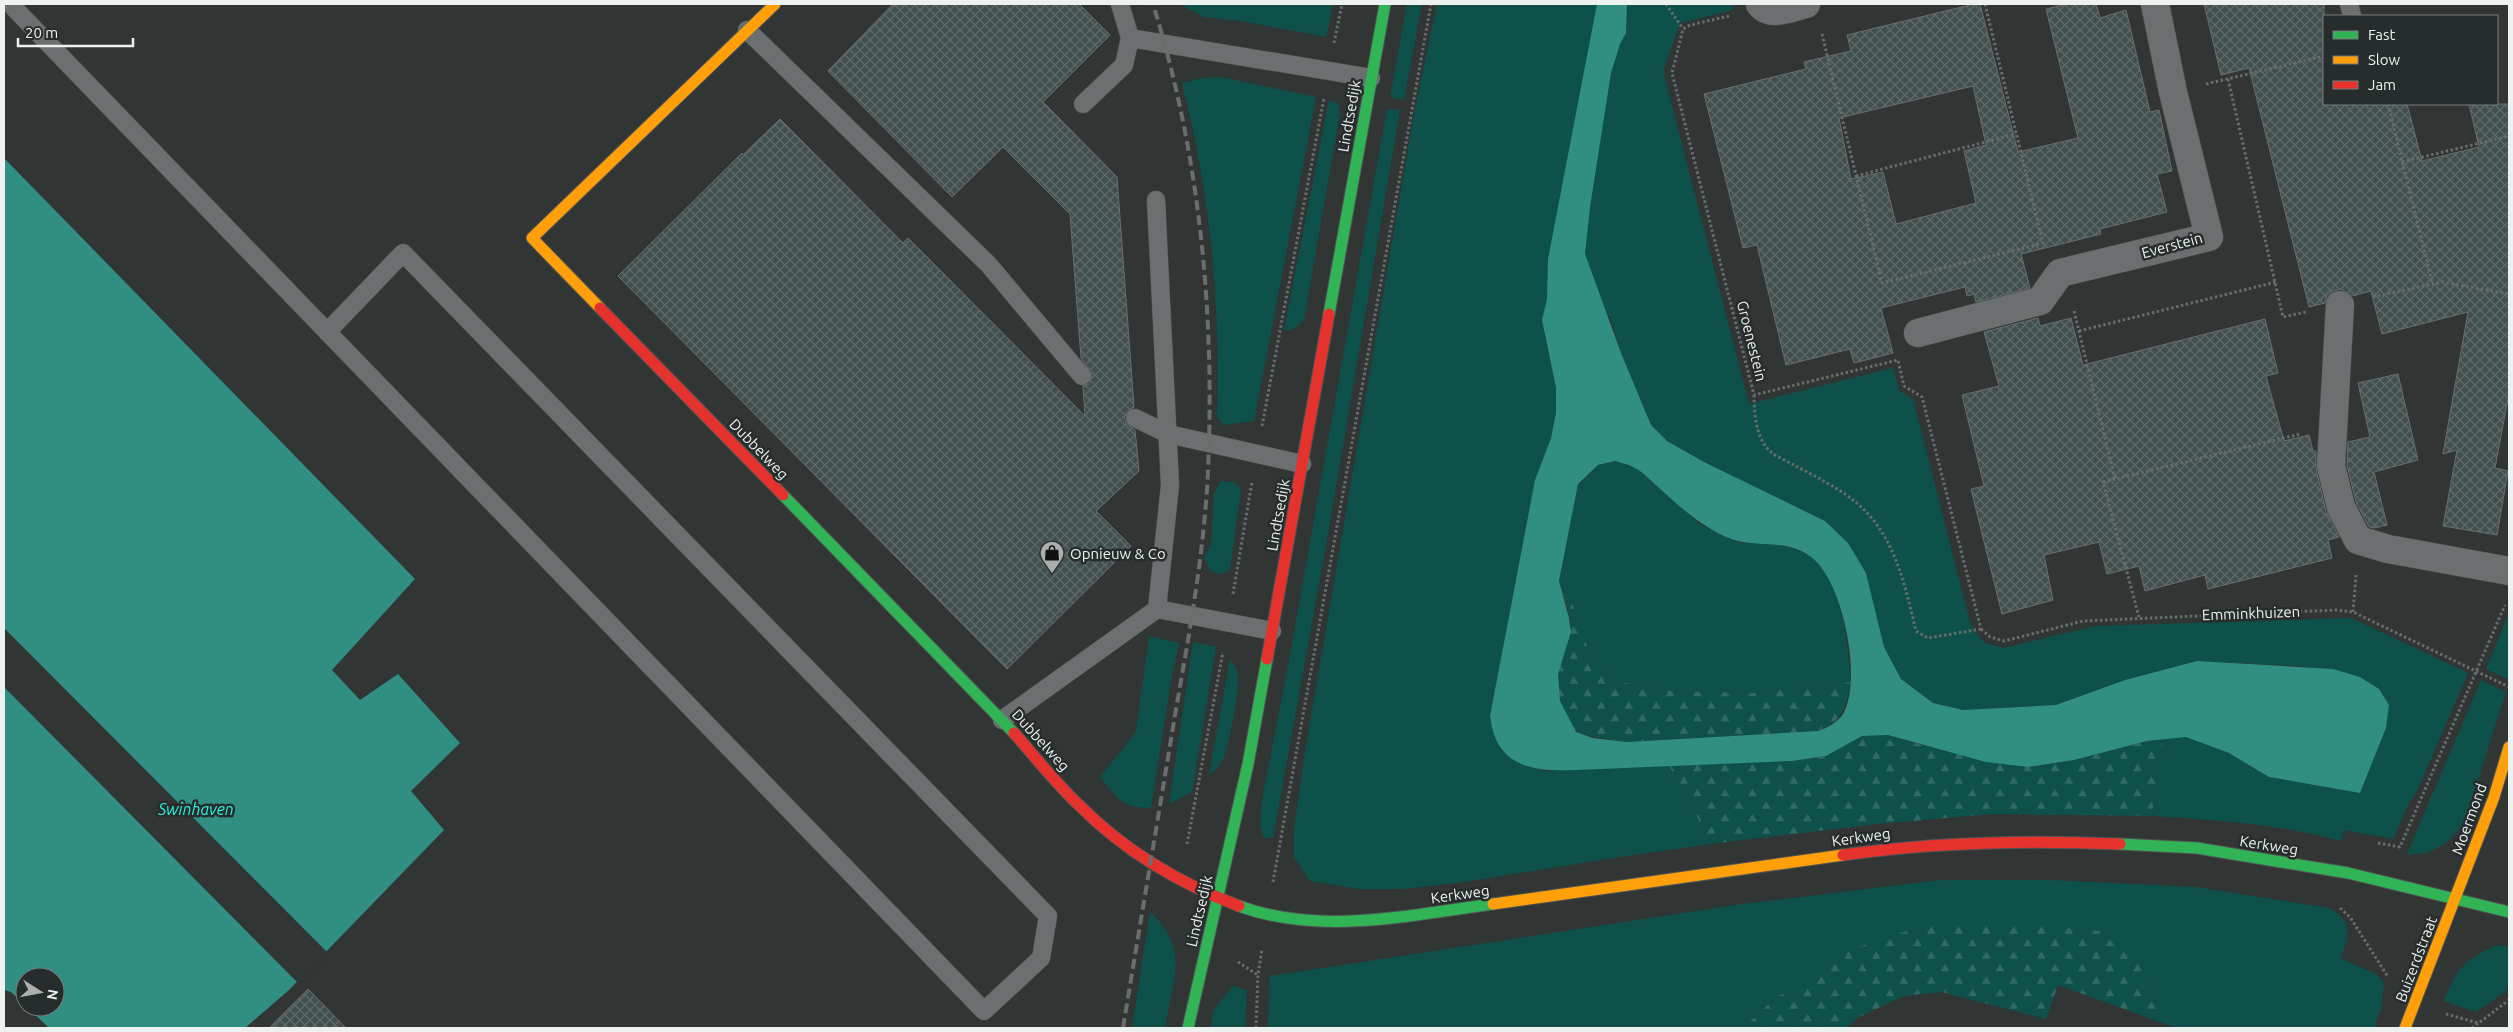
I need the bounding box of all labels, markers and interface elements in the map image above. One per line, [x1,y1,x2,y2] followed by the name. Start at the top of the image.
[18,15,132,47] scale bar
[2323,15,2498,105] legend
[25,24,58,41] text: 20 m
[2368,26,2396,43] text: Fast
[2368,51,2401,68] text: Slow
[2368,76,2396,93] text: Jam
[1334,78,1364,153] street label: Lindtsedijk
[2140,229,2204,261] street label: Everstein
[1734,299,1770,383] street label: Groenestein
[726,415,792,483] street label: Dubbelweg
[1263,477,1293,552] street label: Lindtsedijk
[1039,540,1065,574] shop icon: Opnieuw & Co
[1070,545,1166,562] place label: Opnieuw & Co
[2201,603,2301,623] street label: Emminkhuizen
[1009,706,1073,774] street label: Dubbelweg
[2448,781,2490,857] street label: Moermond
[157,800,234,818] water label: Swinhaven
[1831,824,1891,850] street label: Kerkweg
[2239,832,2299,858] street label: Kerkweg
[1183,873,1216,948] street label: Lindtsedijk
[1430,881,1490,907] street label: Kerkweg
[2392,914,2440,1004] street label: Buizerdstraat
[15,967,65,1017] north arrow
[44,988,62,1001] text: N

